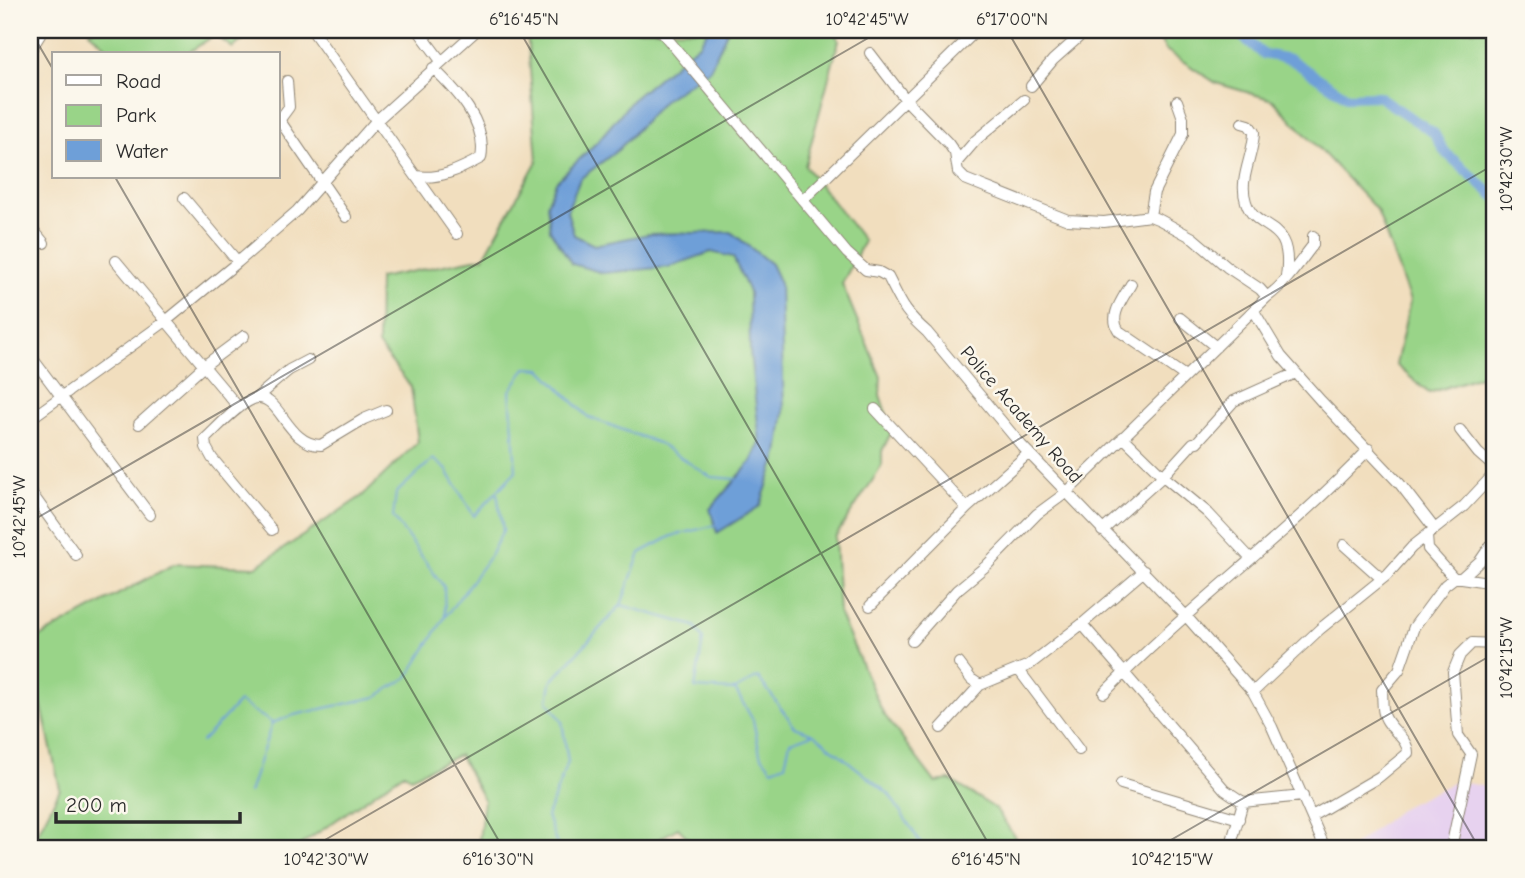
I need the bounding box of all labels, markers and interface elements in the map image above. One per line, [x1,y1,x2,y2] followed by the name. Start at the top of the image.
[489,9,559,30] text: 6°16'45"N
[825,9,909,30] text: 10°42'45"W
[976,9,1048,30] text: 6°17'00"N
[52,52,280,178] legend
[116,69,161,93] text: Road
[116,103,156,127] text: Park
[1496,126,1517,211] text: 10°42'30"W
[116,139,169,163] text: Water
[956,342,1087,488] street label: Police Academy Road
[9,475,30,559] text: 10°42'45"W
[1496,617,1517,699] text: 10°42'15"W
[56,780,240,824] scale bar
[66,793,127,817] text: 200 m
[284,849,369,870] text: 10°42'30"W
[462,849,534,870] text: 6°16'30"N
[951,849,1021,870] text: 6°16'45"N
[1131,849,1213,870] text: 10°42'15"W

